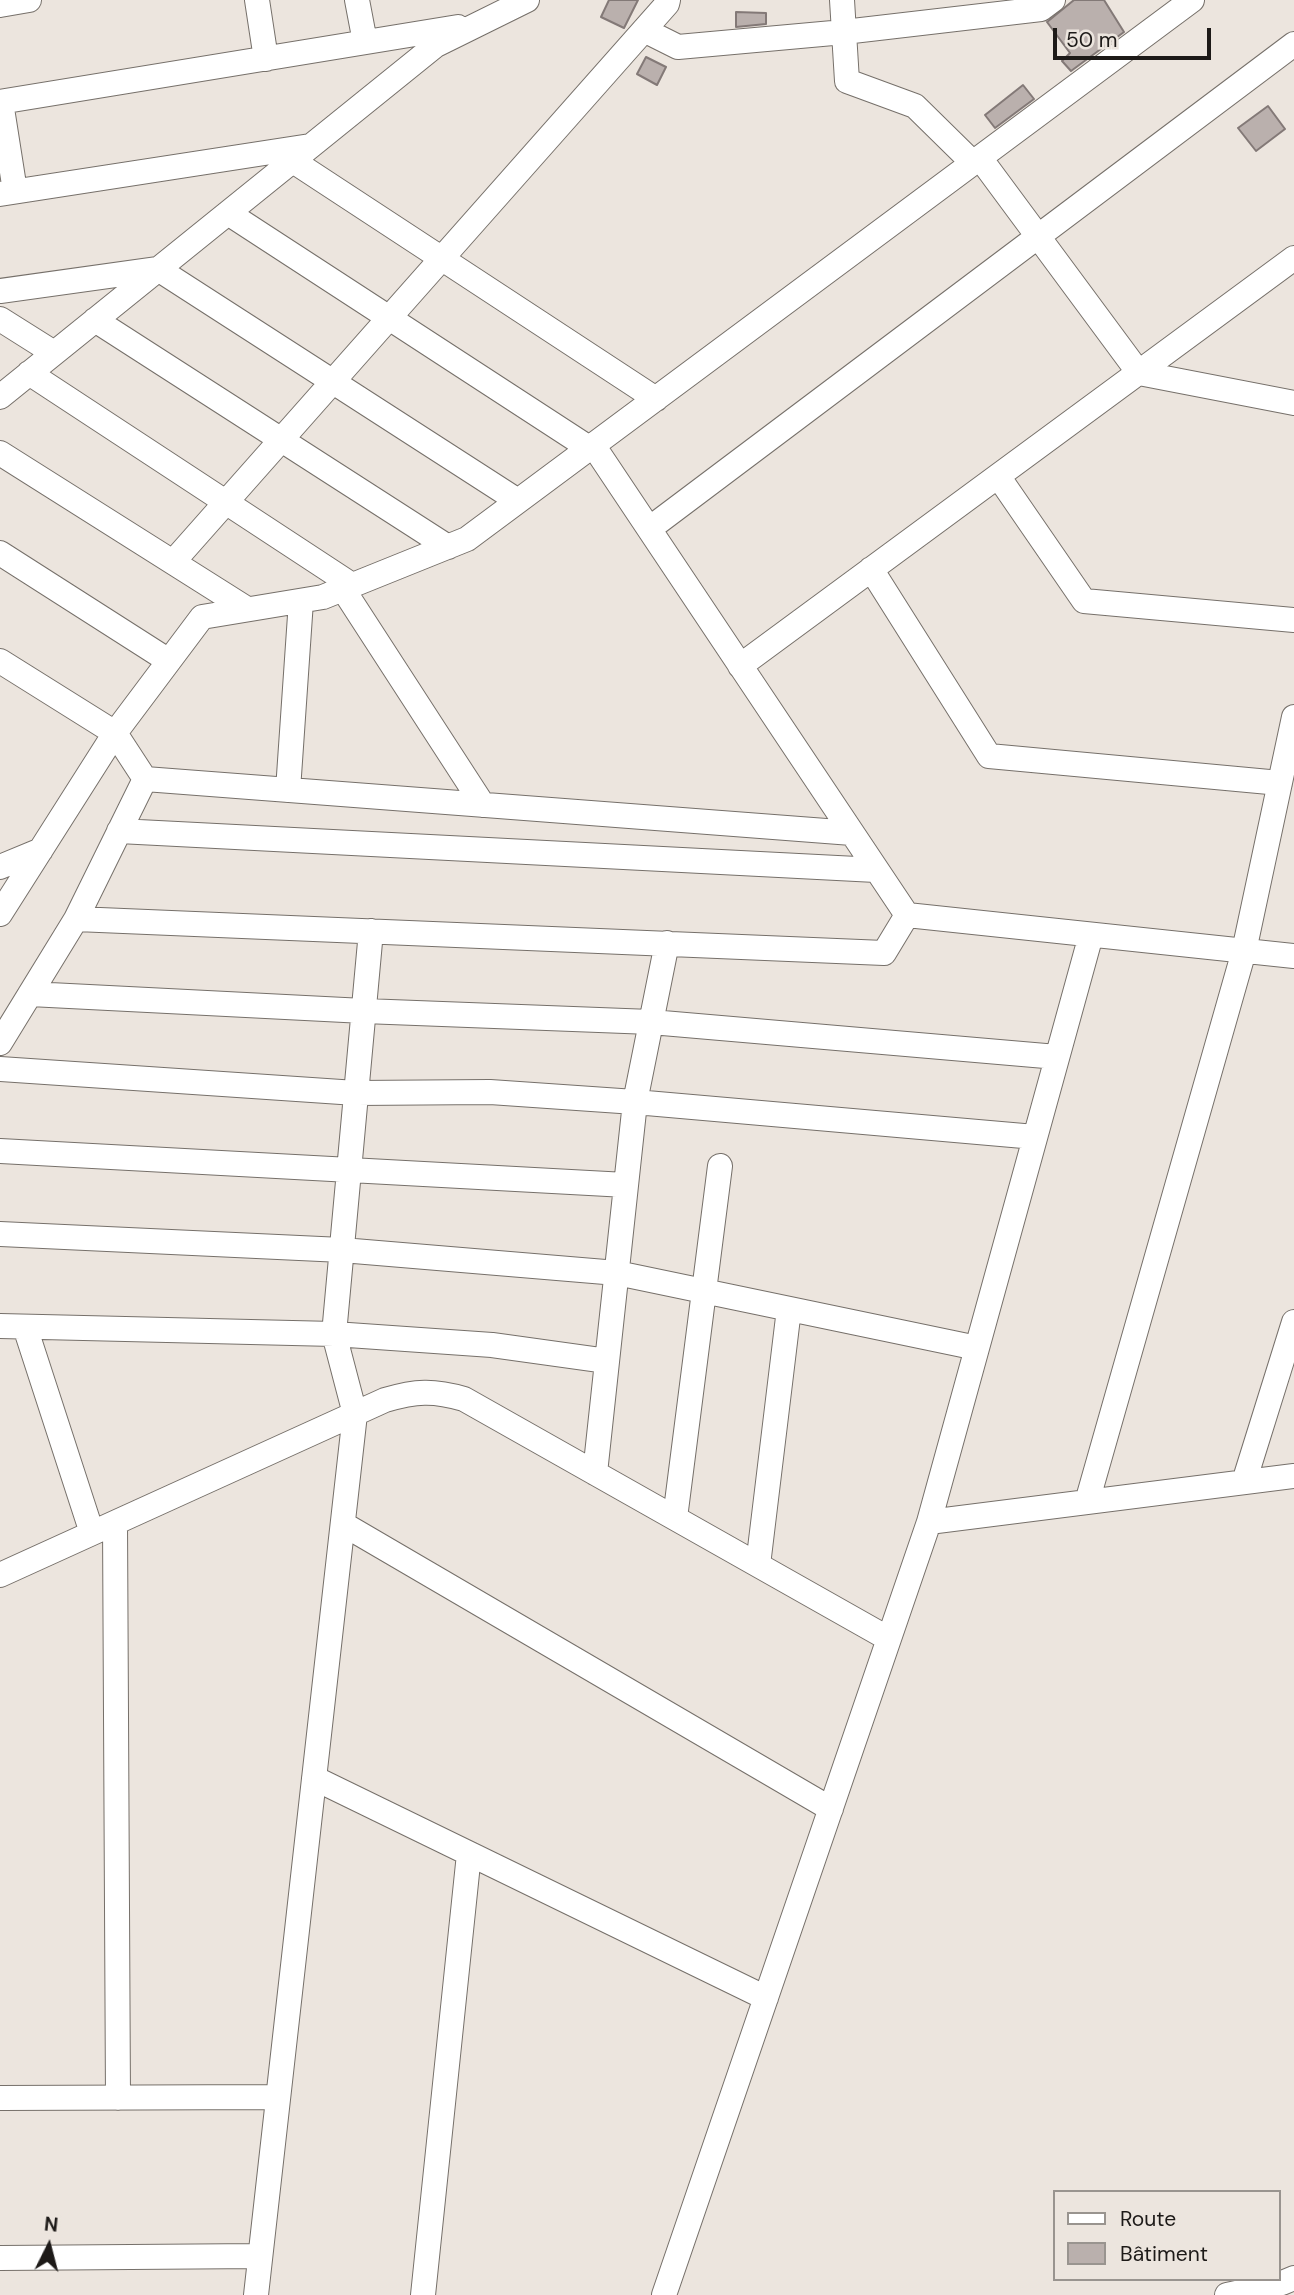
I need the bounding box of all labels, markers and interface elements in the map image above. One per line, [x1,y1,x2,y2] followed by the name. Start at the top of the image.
[1056,14,1214,58] scale bar
[1066,26,1117,54] text: 50 m
[1052,2190,1280,2281] legend
[1120,2205,1176,2233] text: Route
[14,2211,84,2281] north arrow
[43,2211,59,2238] text: N
[1120,2240,1208,2268] text: Bâtiment

